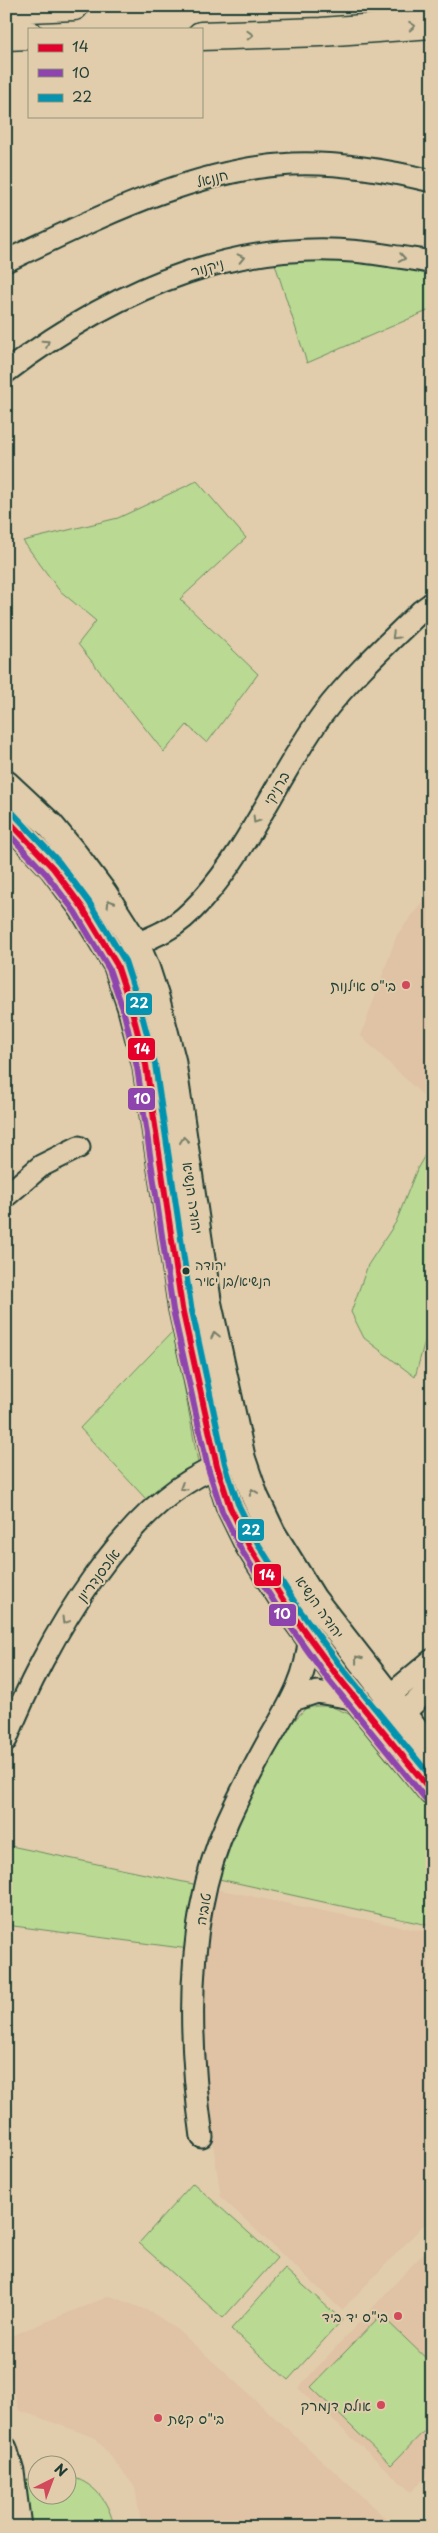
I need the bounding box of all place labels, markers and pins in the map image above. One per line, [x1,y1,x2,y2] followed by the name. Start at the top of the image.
[330,975,396,996] place label: בי"ס אילנות
[400,979,412,991] marker: בי"ס אילנות
[195,1255,271,1290] place label: יהודה הנשיא/בן יאיר
[181,1266,191,1276] marker: יהודה הנשיא/בן יאיר
[322,2306,388,2327] place label: בי"ס יד ביד
[392,2310,404,2322] marker: בי"ס יד ביד
[301,2395,371,2416] place label: אולם דנמרק
[375,2399,387,2411] marker: אולם דנמרק
[167,2408,224,2429] place label: בי"ס קשת
[152,2412,164,2424] marker: בי"ס קשת

